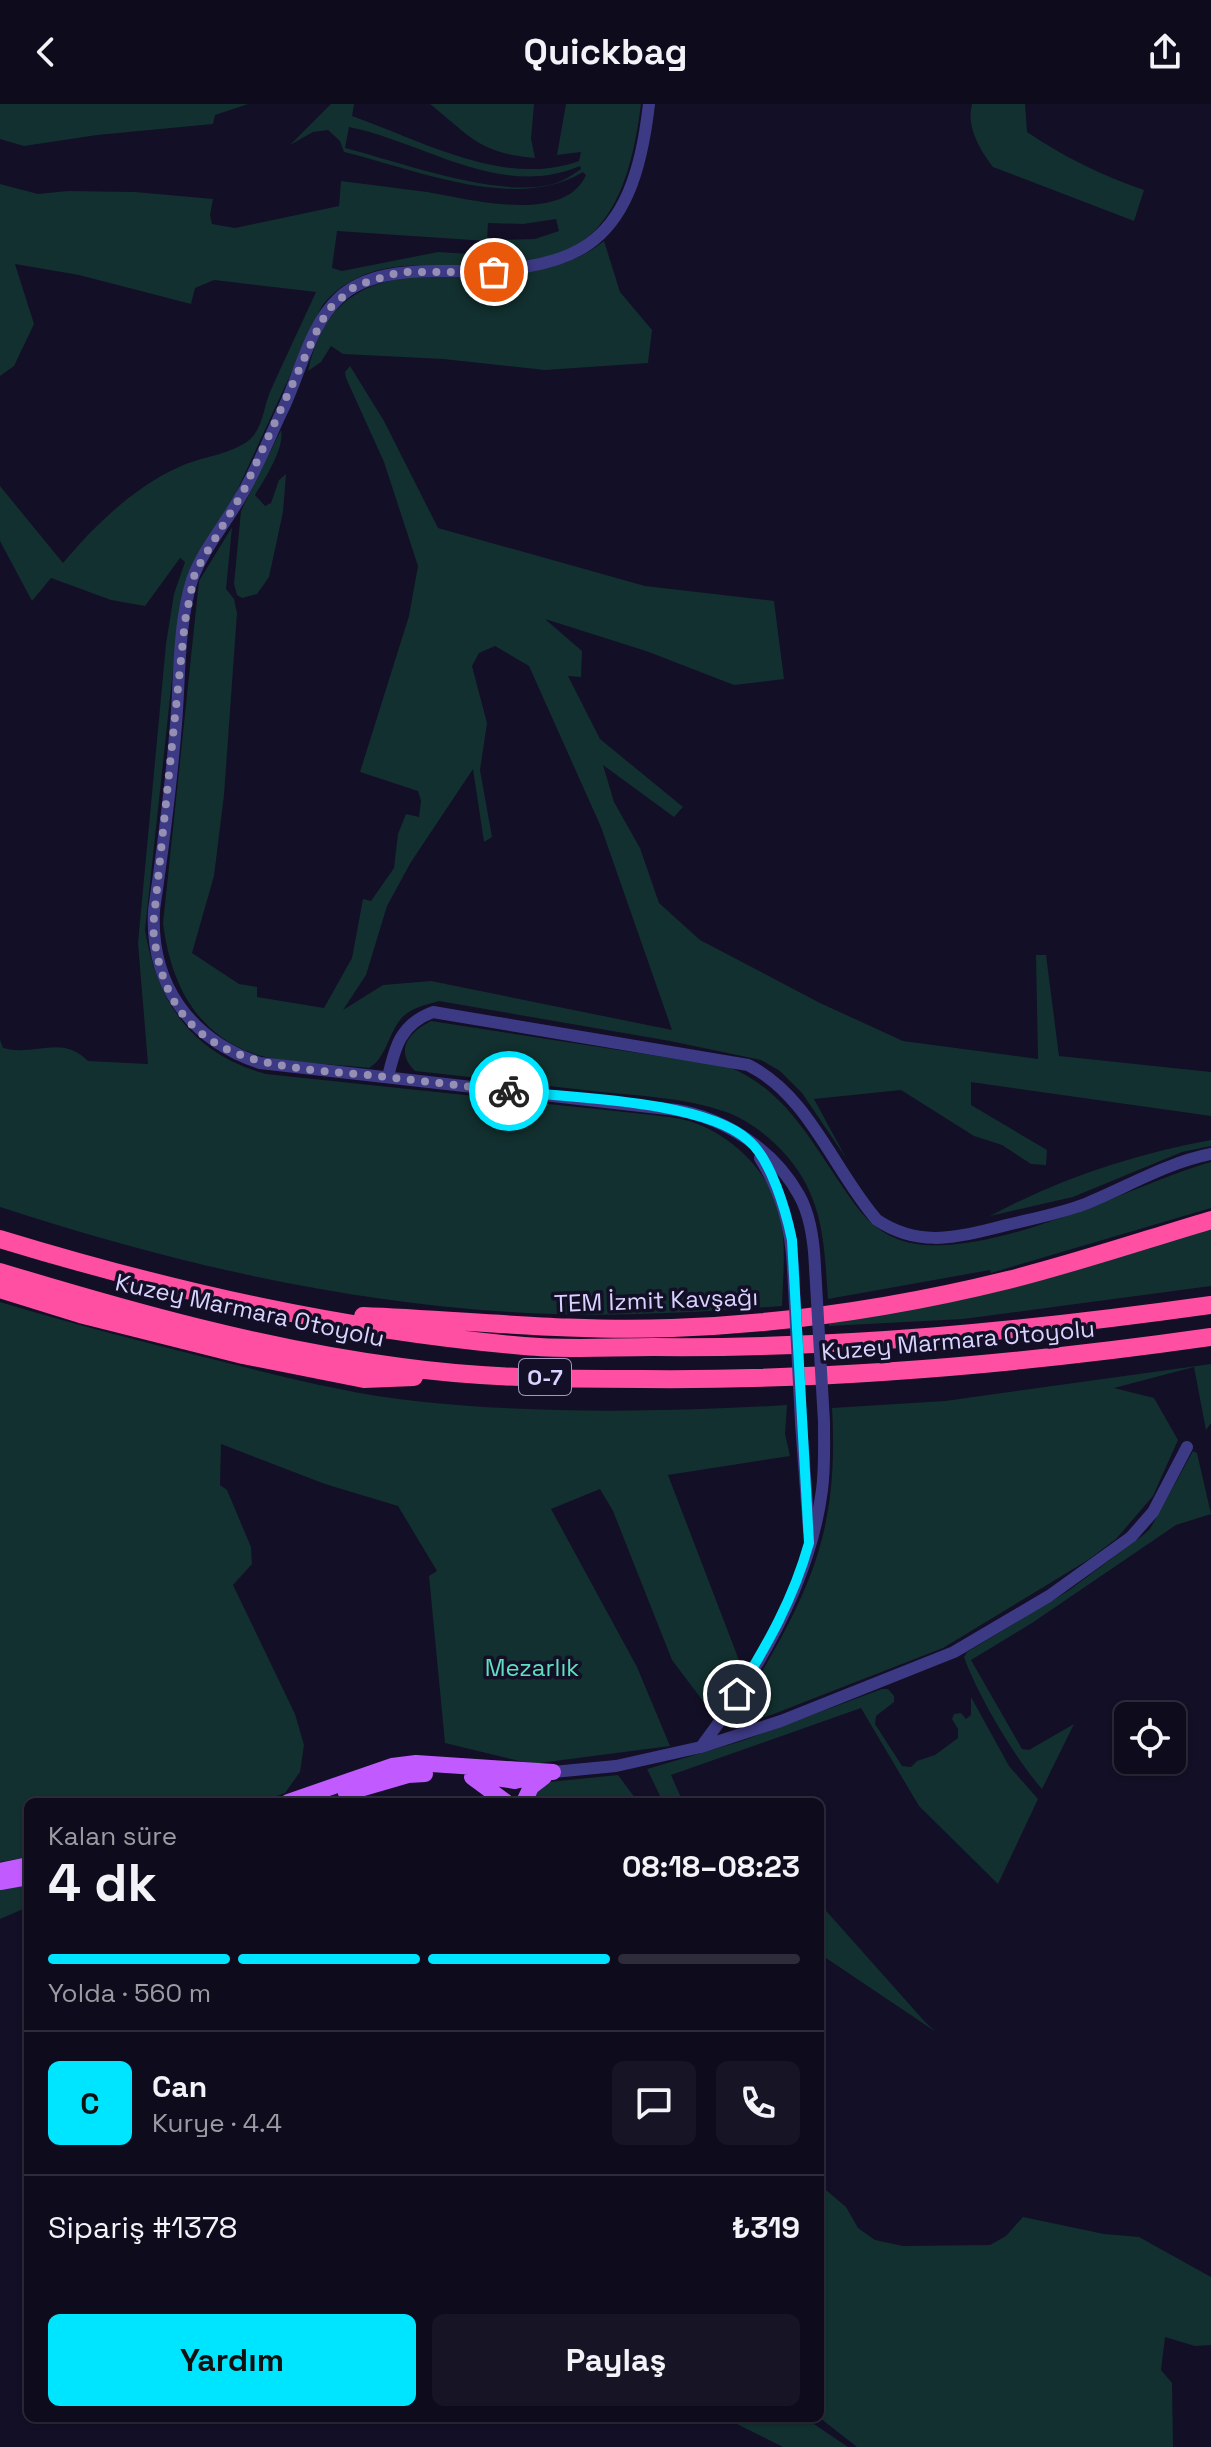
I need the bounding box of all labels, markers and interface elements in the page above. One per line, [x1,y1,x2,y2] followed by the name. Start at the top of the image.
[524,29,687,75] text: Quickbag
[24,30,68,74] icon: back
[1143,30,1187,74] icon: share
[460,238,528,306] pin
[472,250,516,294] icon: bag
[469,1051,549,1131] courier
[487,1069,531,1113] icon: bike
[113,1266,387,1354] street label: Kuzey Marmara Otoyolu
[553,1281,759,1319] street label: TEM İzmit Kavşağı
[820,1313,1096,1367] street label: Kuzey Marmara Otoyolu
[519,1359,571,1395] road number: O-7
[485,1652,579,1683] park label: Mezarlık
[703,1660,771,1728] pin
[715,1672,759,1716] icon: home
[1114,1702,1186,1774] map controls
[1114,1702,1186,1774] button: locate
[48,1819,177,1853] text: Kalan süre
[622,1847,800,1886] text: 08:18–08:23
[48,1850,157,1916] text: 4 dk
[48,1976,211,2010] text: Yolda · 560 m
[612,2061,696,2145] button: chat
[716,2061,800,2145] button: phone
[152,2067,207,2106] text: Can
[80,2084,100,2123] text: C
[152,2106,282,2140] text: Kurye · 4.4
[48,2208,238,2247] text: Sipariş #1378
[732,2208,800,2247] text: ₺319
[48,2314,416,2406] button: Yardım
[432,2314,800,2406] button: Paylaş

